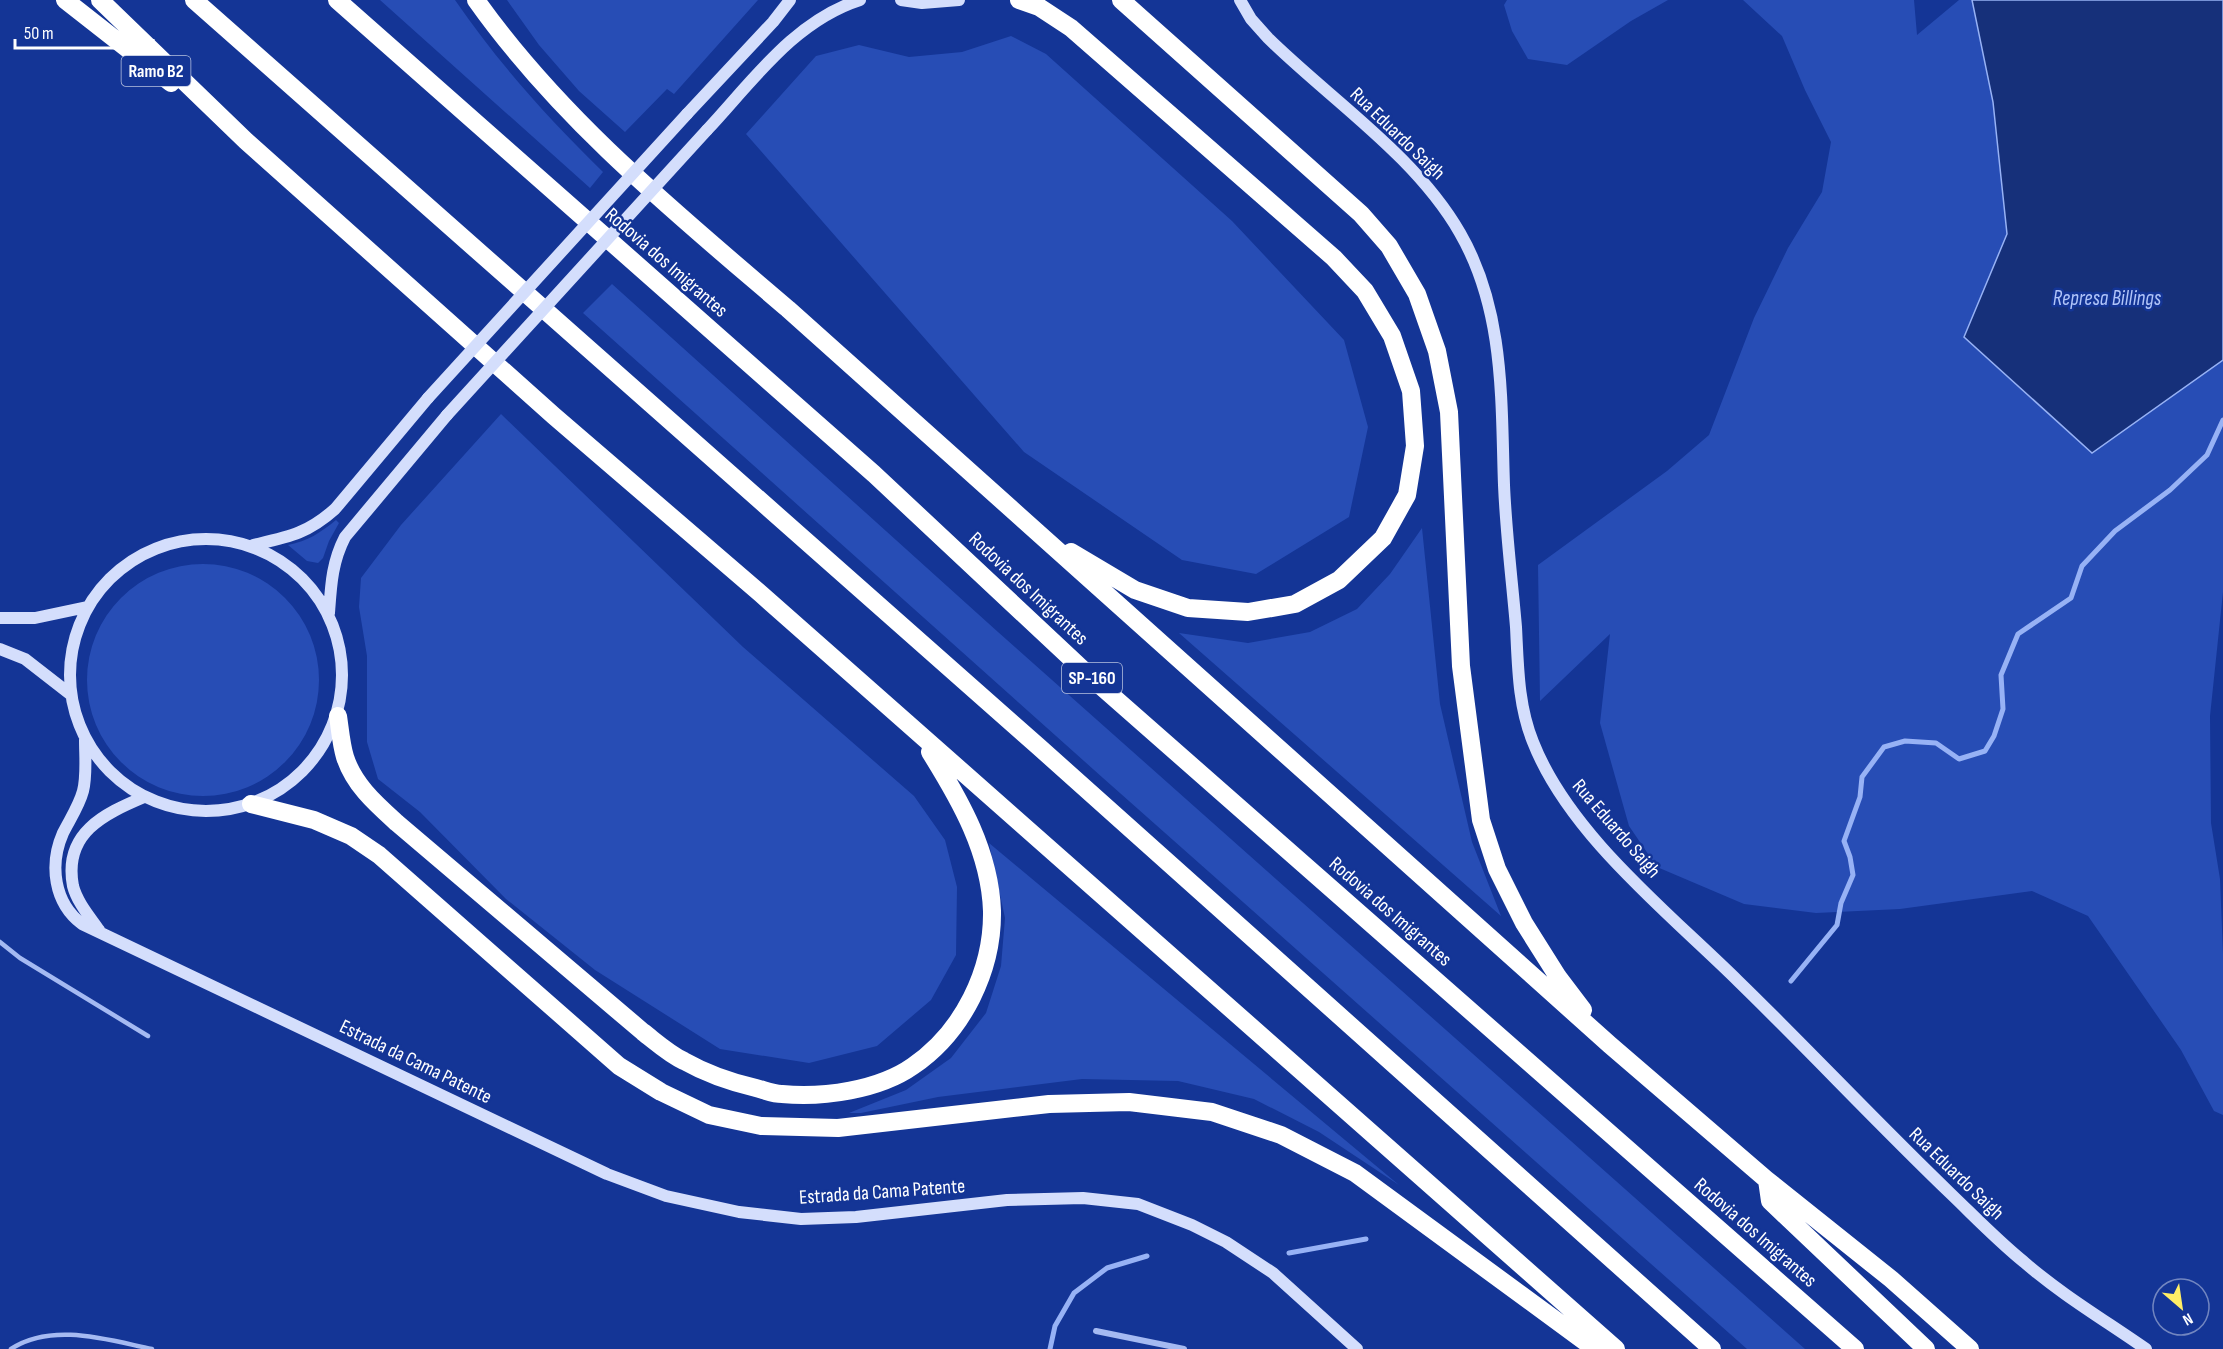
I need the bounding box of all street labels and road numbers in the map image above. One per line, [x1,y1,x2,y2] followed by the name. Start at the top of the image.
[122,56,190,86] road number: Ramo B2
[1345,82,1450,185] street label: Rua Eduardo Saigh
[600,203,733,323] street label: Rodovia dos Imigrantes
[964,527,1093,650] street label: Rodovia dos Imigrantes
[1062,663,1122,693] road number: SP-160
[1567,774,1666,883] street label: Rua Eduardo Saigh
[1324,852,1457,972] street label: Rodovia dos Imigrantes
[336,1015,496,1109] street label: Estrada da Cama Patente
[1904,1122,2009,1225] street label: Rua Eduardo Saigh
[1689,1173,1822,1293] street label: Rodovia dos Imigrantes
[798,1174,966,1210] street label: Estrada da Cama Patente

